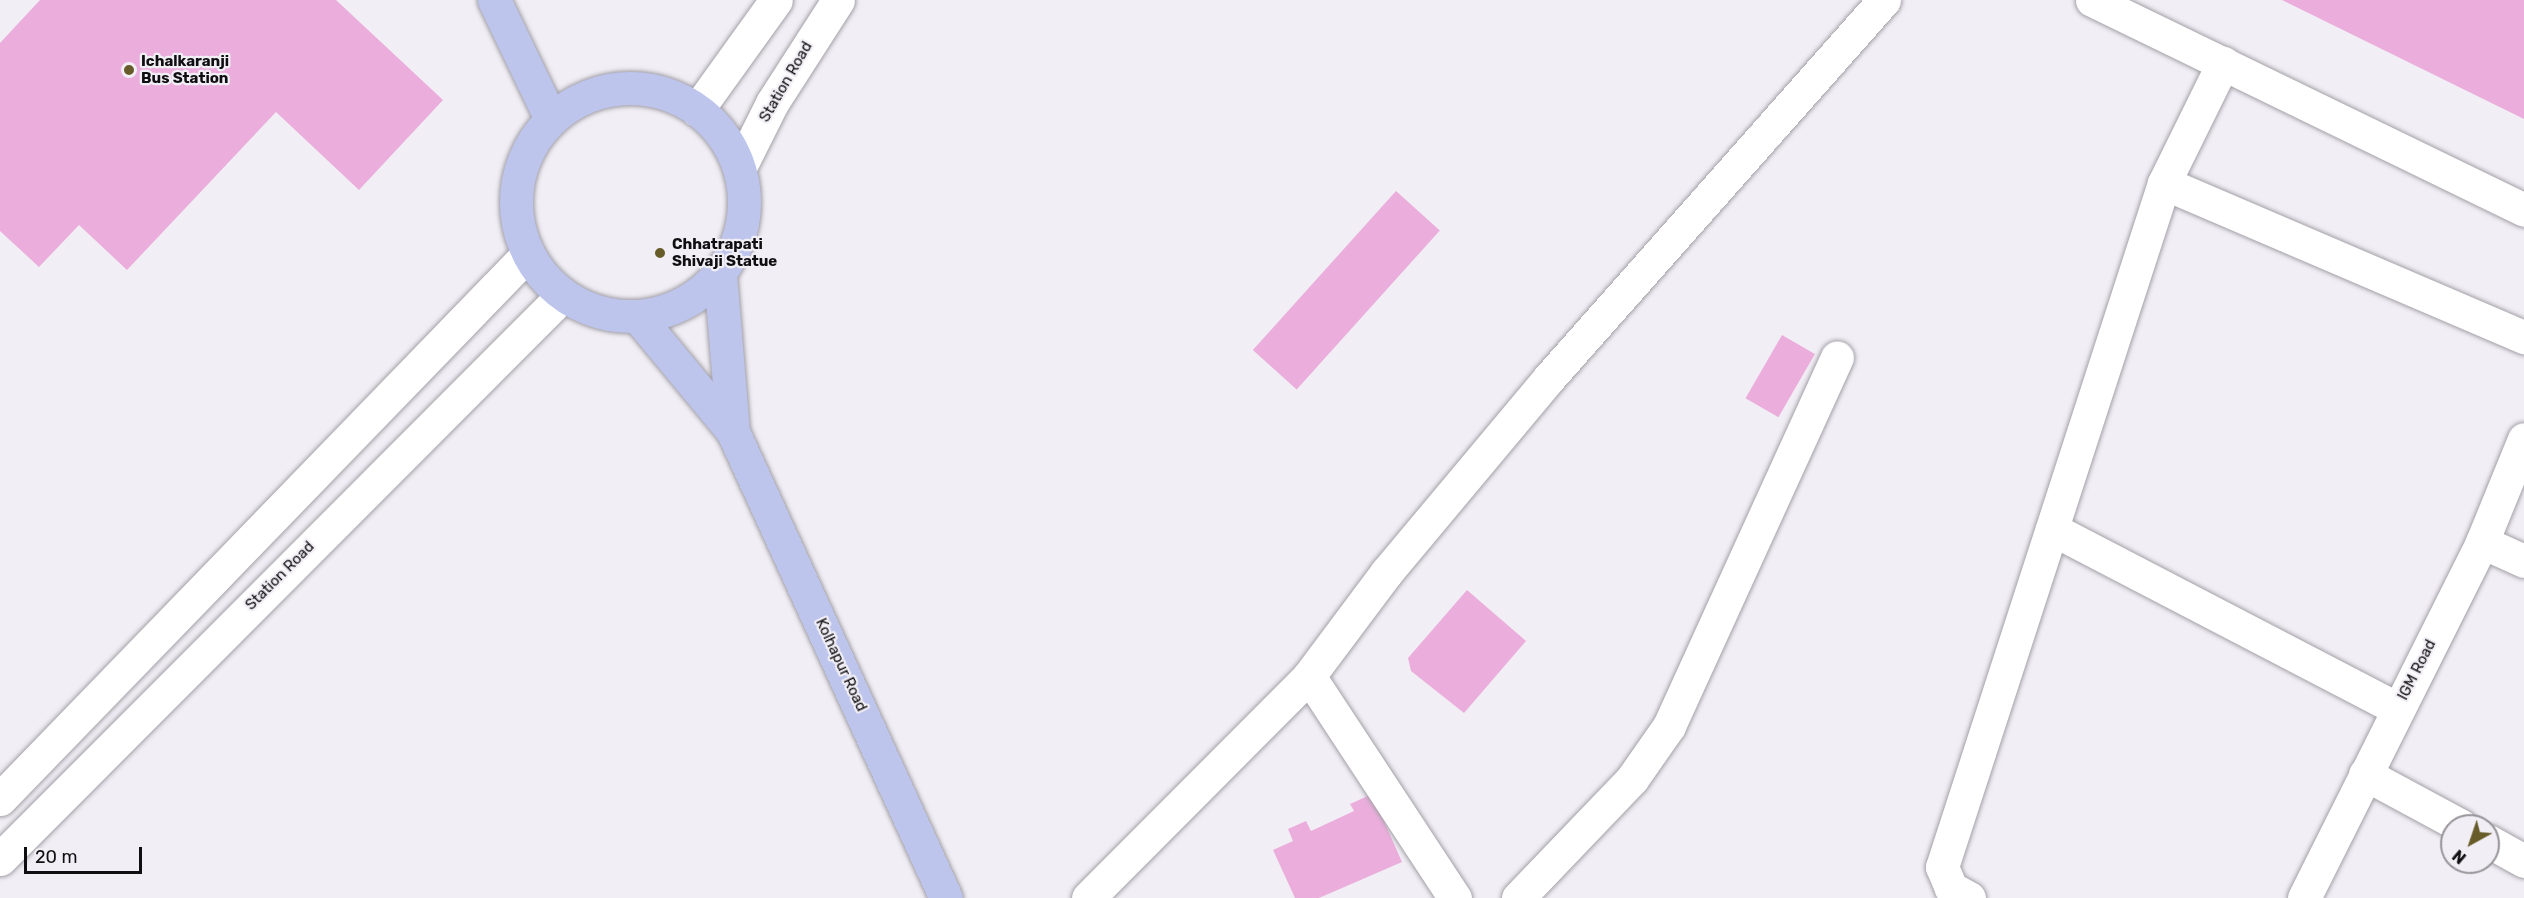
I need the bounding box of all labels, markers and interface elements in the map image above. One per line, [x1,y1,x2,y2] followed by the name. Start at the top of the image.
[756,39,816,125] street label: Station Road
[141,52,229,87] place label: Ichalkaranji Bus Station
[122,63,136,77] marker: Ichalkaranji Bus Station
[672,235,777,270] place label: Chhatrapati Shivaji Statue
[653,246,667,260] marker: Chhatrapati Shivaji Statue
[242,538,318,614] street label: Station Road
[811,615,871,715] street label: Kolhapur Road
[2394,637,2440,703] street label: IGM Road
[2440,814,2500,874] north arrow
[27,835,146,873] scale bar
[35,846,77,868] text: 20 m
[2449,846,2470,868] text: N

